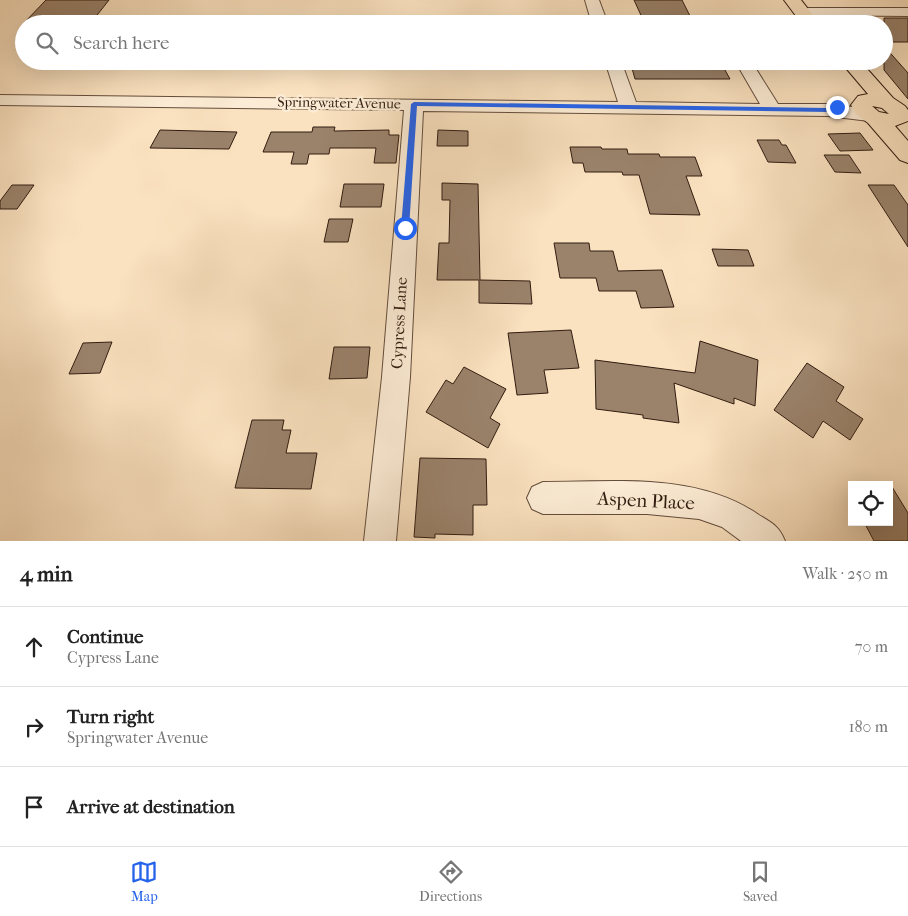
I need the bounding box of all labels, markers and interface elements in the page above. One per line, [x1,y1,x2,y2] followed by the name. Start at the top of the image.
[15,15,893,70] search box
[33,29,61,57] icon: search
[73,32,169,54] text: Search here
[277,93,401,113] street label: Springwater Avenue
[826,96,849,119] route end
[394,217,417,240] route start
[387,277,411,369] street label: Cypress Lane
[848,481,893,526] map controls
[848,481,893,526] button: locate
[596,487,695,515] street label: Aspen Place
[20,562,73,586] text: 4 min
[803,564,888,583] text: Walk · 250 m
[67,626,143,648] text: Continue
[20,633,48,661] icon: ahead
[855,637,888,656] text: 70 m
[67,648,159,667] text: Cypress Lane
[67,706,154,728] text: Turn right
[20,713,48,741] icon: right
[849,717,888,736] text: 180 m
[67,728,208,747] text: Springwater Avenue
[20,793,48,821] icon: arrive
[67,796,235,818] text: Arrive at destination
[130,858,158,905] tab: Map
[419,858,482,905] tab: Directions
[743,858,778,905] tab: Saved

